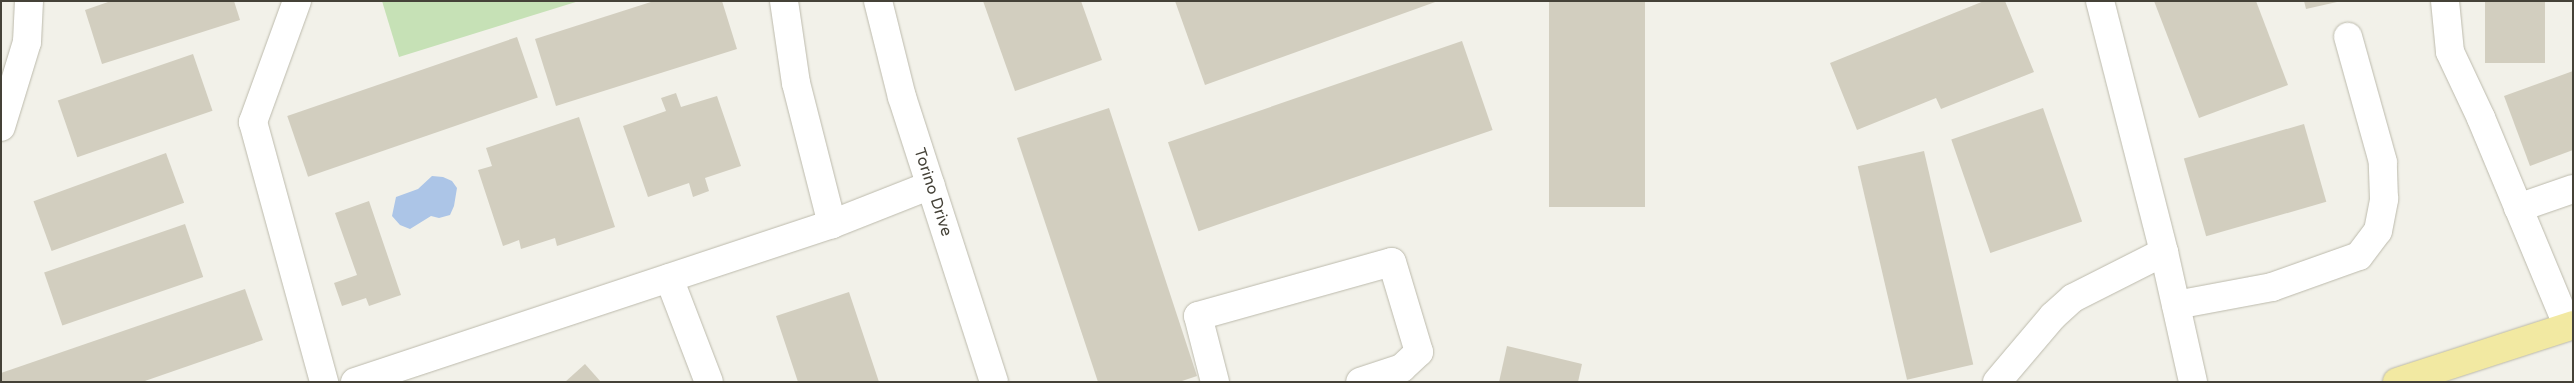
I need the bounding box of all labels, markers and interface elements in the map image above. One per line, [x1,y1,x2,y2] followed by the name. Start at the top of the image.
[910,145,956,239] street label: Torino Drive

